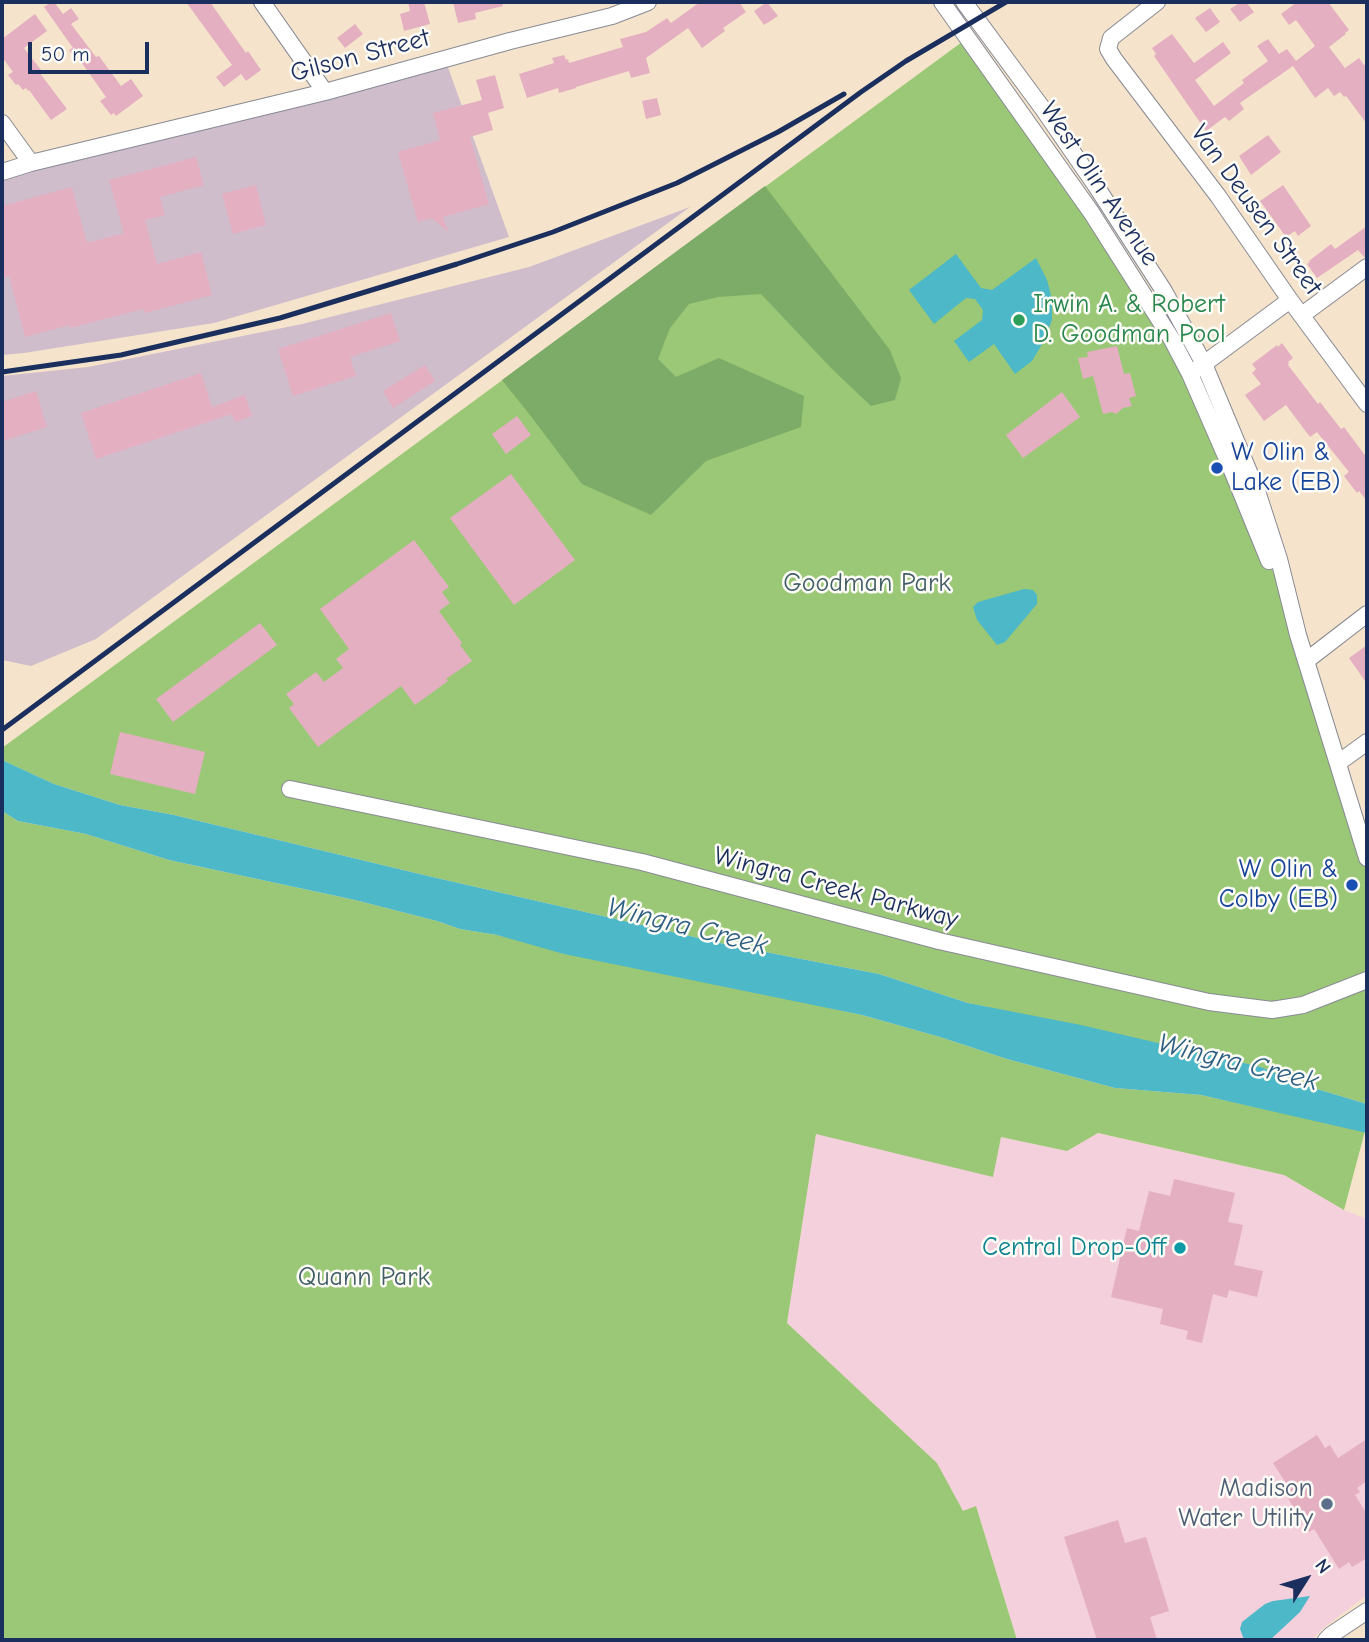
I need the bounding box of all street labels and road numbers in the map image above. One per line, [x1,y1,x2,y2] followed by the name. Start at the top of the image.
[287,22,433,90] street label: Gilson Street
[1033,96,1165,272] street label: West Olin Avenue
[1184,119,1328,301] street label: Van Deusen Street
[710,840,962,936] street label: Wingra Creek Parkway

